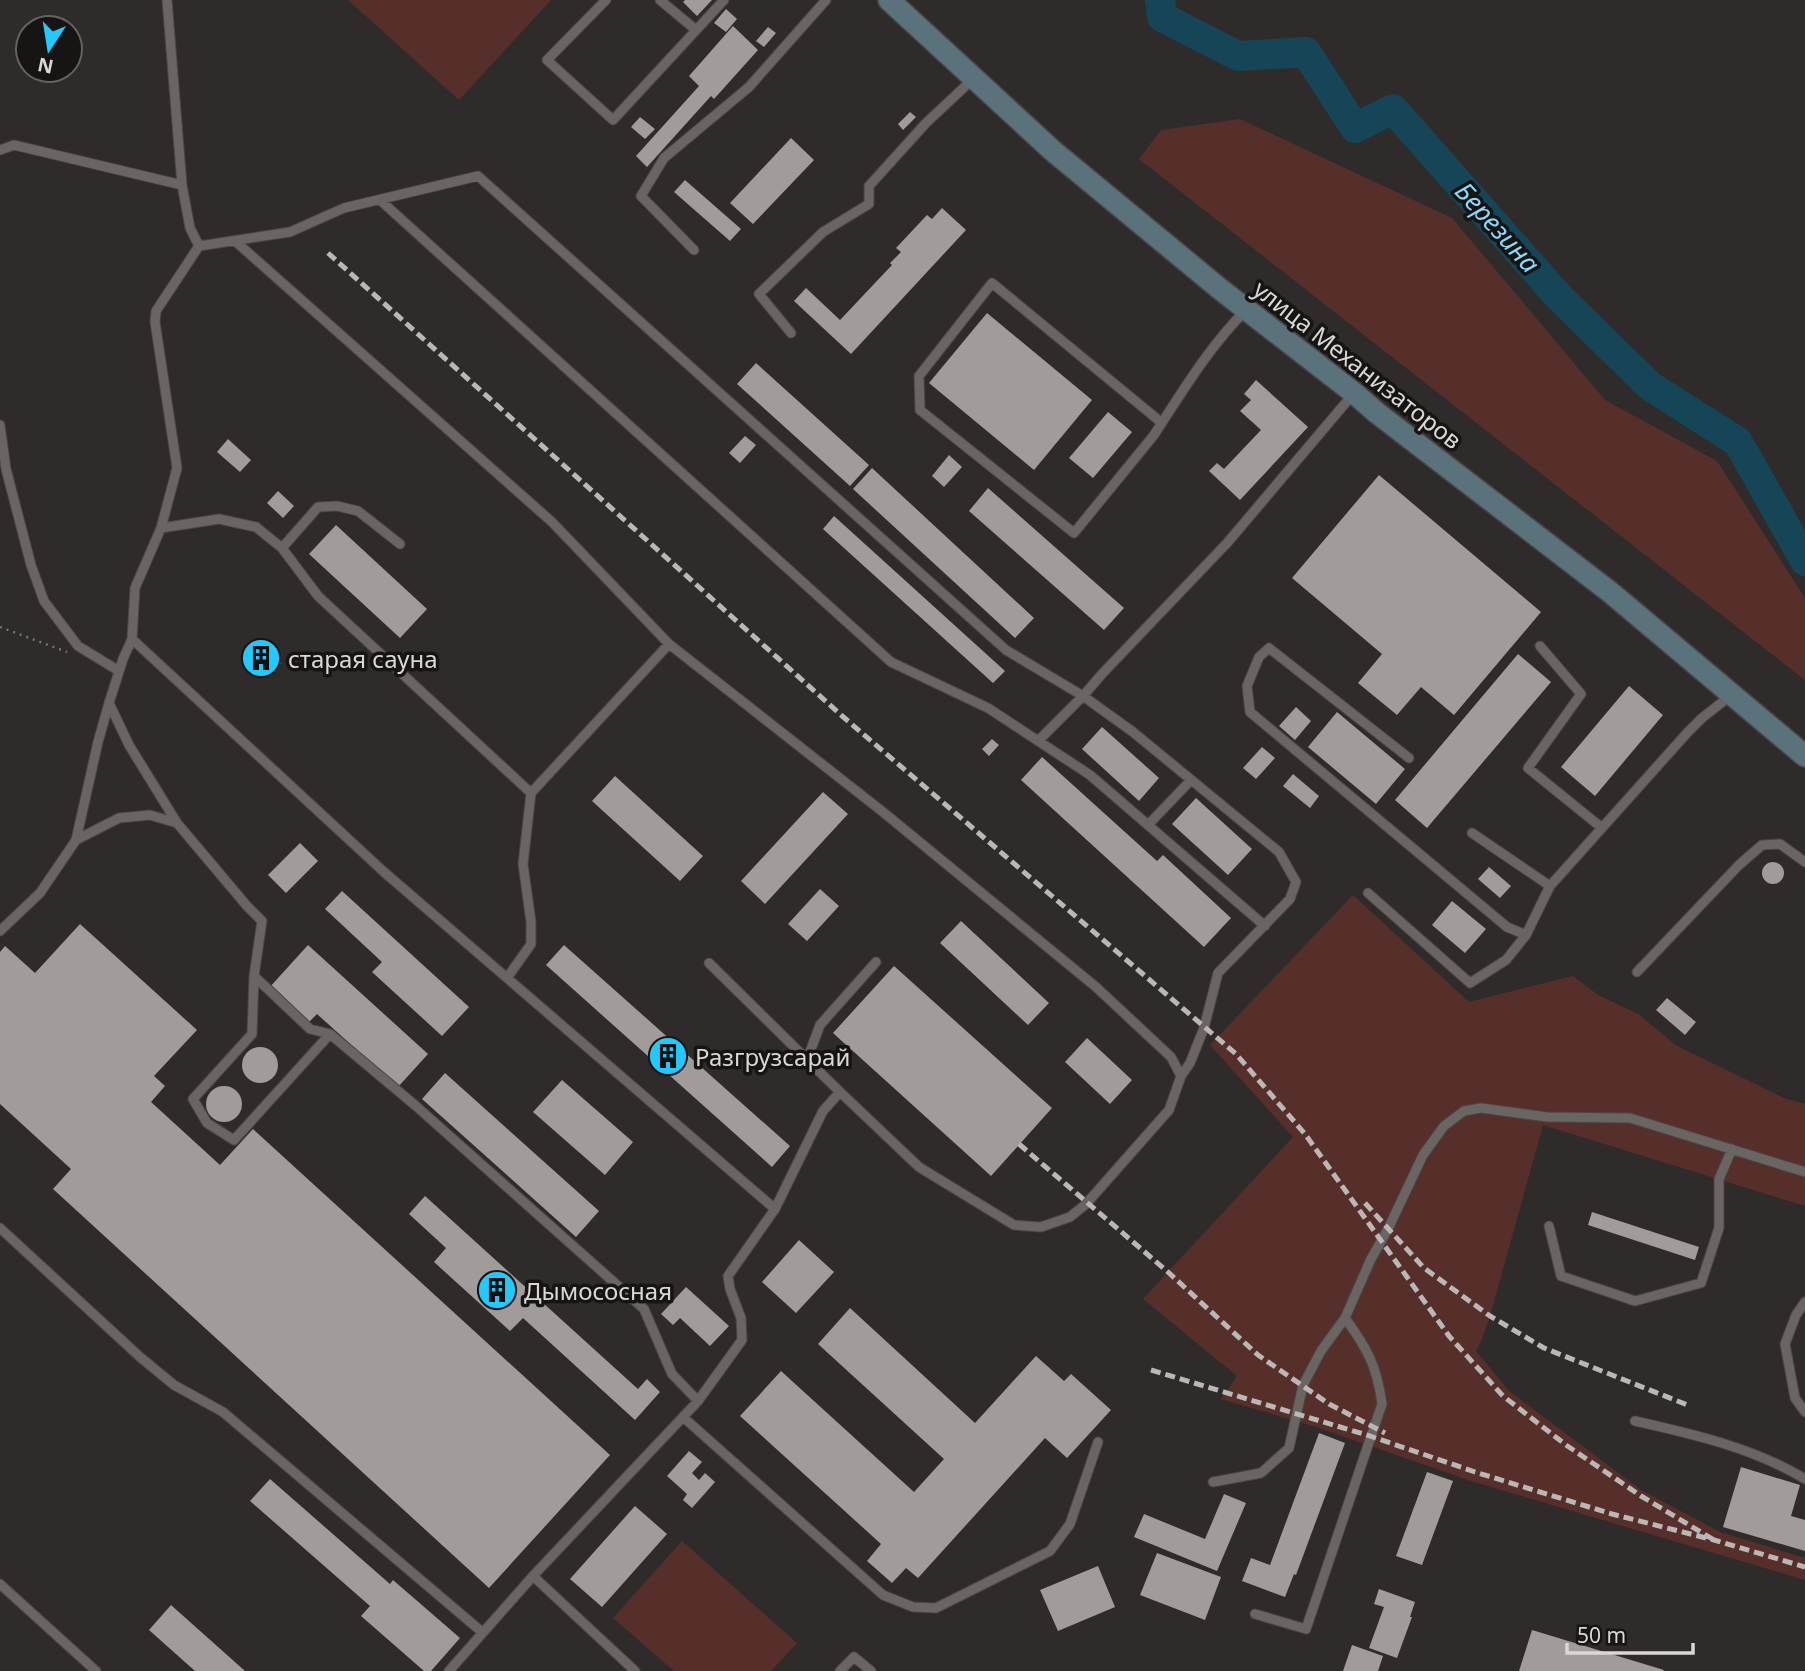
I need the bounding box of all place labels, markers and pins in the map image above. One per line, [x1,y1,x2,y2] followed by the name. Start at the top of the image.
[240,637,282,679] building icon: старая сауна
[288,642,438,675] place label: старая сауна
[647,1035,689,1077] building icon: Разгрузсарай
[695,1040,850,1073] place label: Разгрузсарай
[476,1269,518,1311] building icon: Дымососная
[524,1274,672,1307] place label: Дымососная

